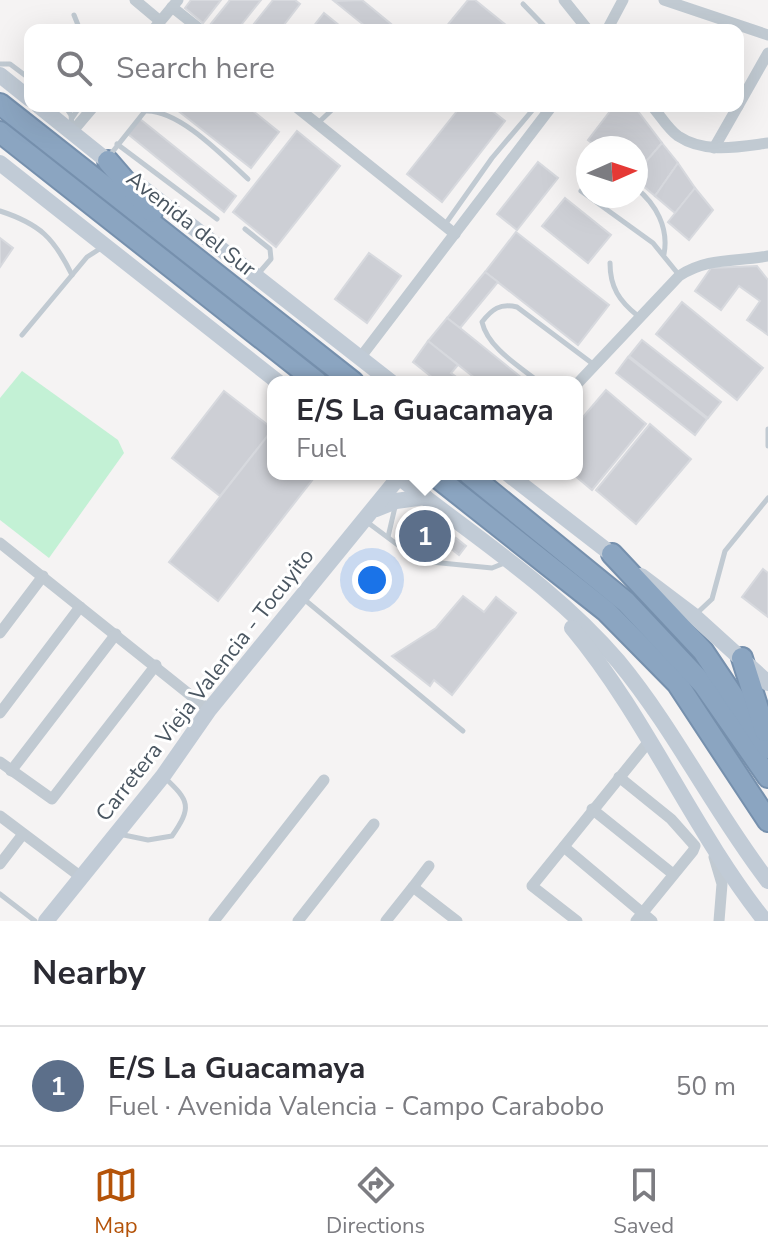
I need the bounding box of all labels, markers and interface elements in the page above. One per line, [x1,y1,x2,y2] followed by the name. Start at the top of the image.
[24,24,744,112] search box
[52,46,96,90] icon: search
[116,48,275,89] text: Search here
[576,136,648,208] north arrow
[120,164,262,284] street label: Avenida del Sur
[267,376,583,480] popup
[296,390,554,431] text: E/S La Guacamaya
[296,431,346,466] text: Fuel
[399,506,451,566] pin: 1
[89,542,321,828] street label: Carretera Vieja Valencia - Tocuyito
[352,560,392,600] your location
[32,950,146,996] text: Nearby
[108,1048,366,1089] text: E/S La Guacamaya
[50,1069,66,1104] text: 1
[676,1069,736,1104] text: 50 m
[108,1089,604,1124] text: Fuel · Avenida Valencia - Campo Carabobo
[94,1163,138,1241] tab: Map
[326,1163,425,1241] tab: Directions
[613,1163,674,1241] tab: Saved

